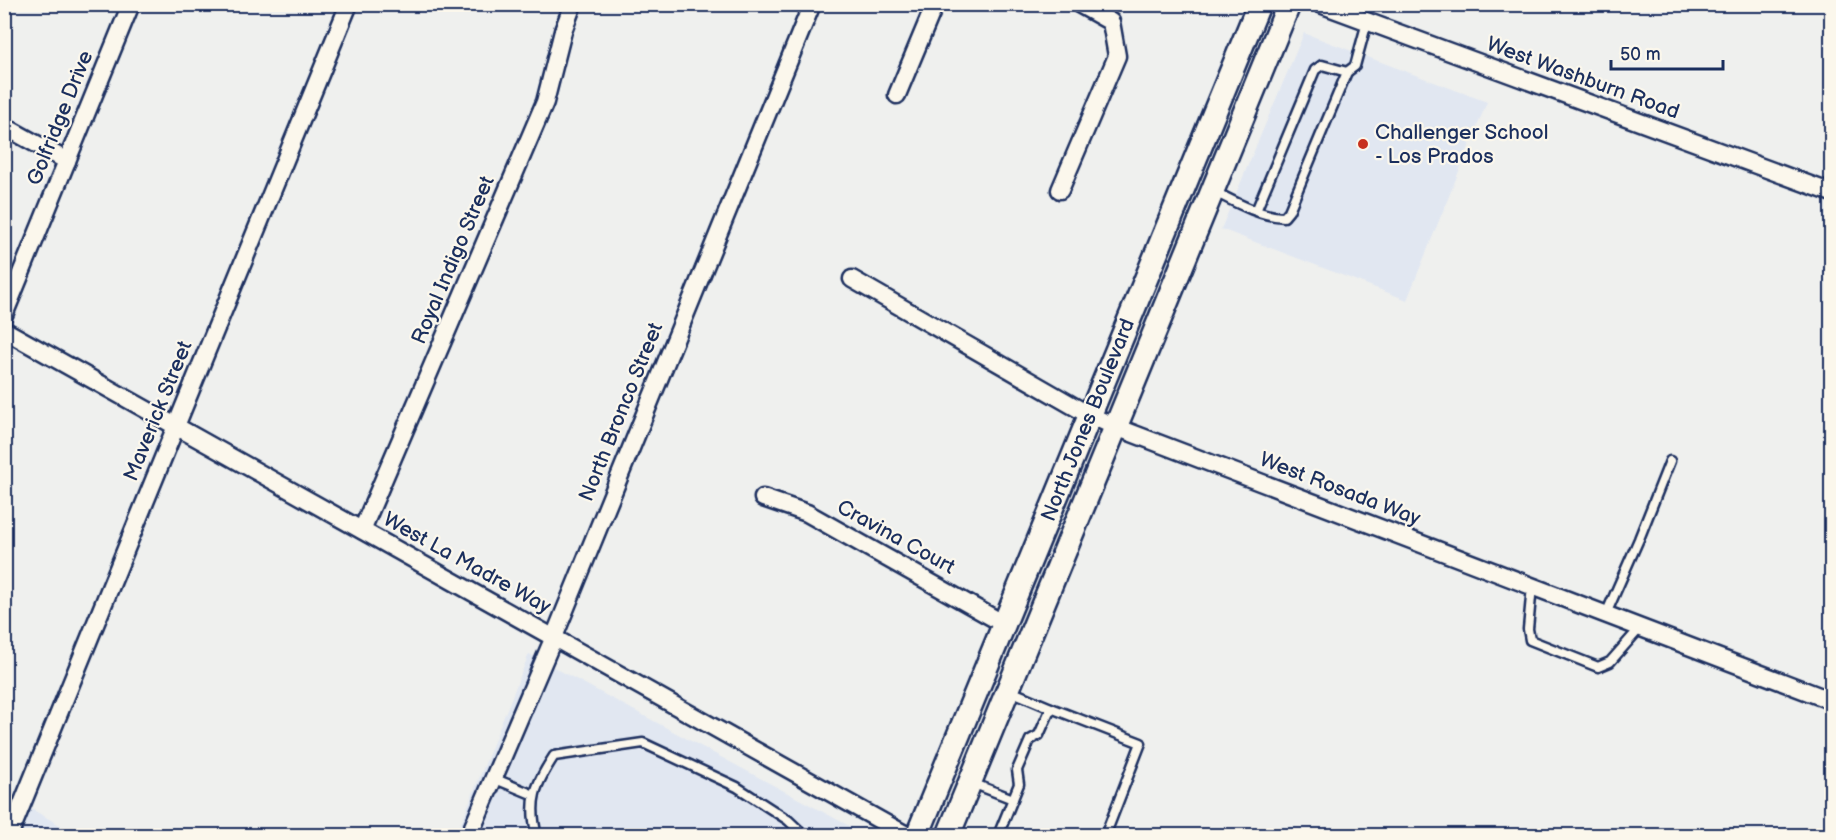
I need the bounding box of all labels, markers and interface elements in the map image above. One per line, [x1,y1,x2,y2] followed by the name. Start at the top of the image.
[1483,31,1683,125] street label: West Washburn Road
[1611,33,1724,71] scale bar
[1620,44,1661,65] text: 50 m
[22,47,98,189] street label: Golfridge Drive
[1375,120,1548,169] place label: Challenger School - Los Prados
[1356,137,1370,151] marker: Challenger School - Los Prados
[406,172,500,348] street label: Royal Indigo Street
[1036,315,1140,525] street label: North Jones Boulevard
[574,318,668,505] street label: North Bronco Street
[118,337,198,485] street label: Maverick Street
[1256,447,1424,531] street label: West Rosada Way
[833,494,960,580] street label: Cravina Court
[379,507,556,620] street label: West La Madre Way

